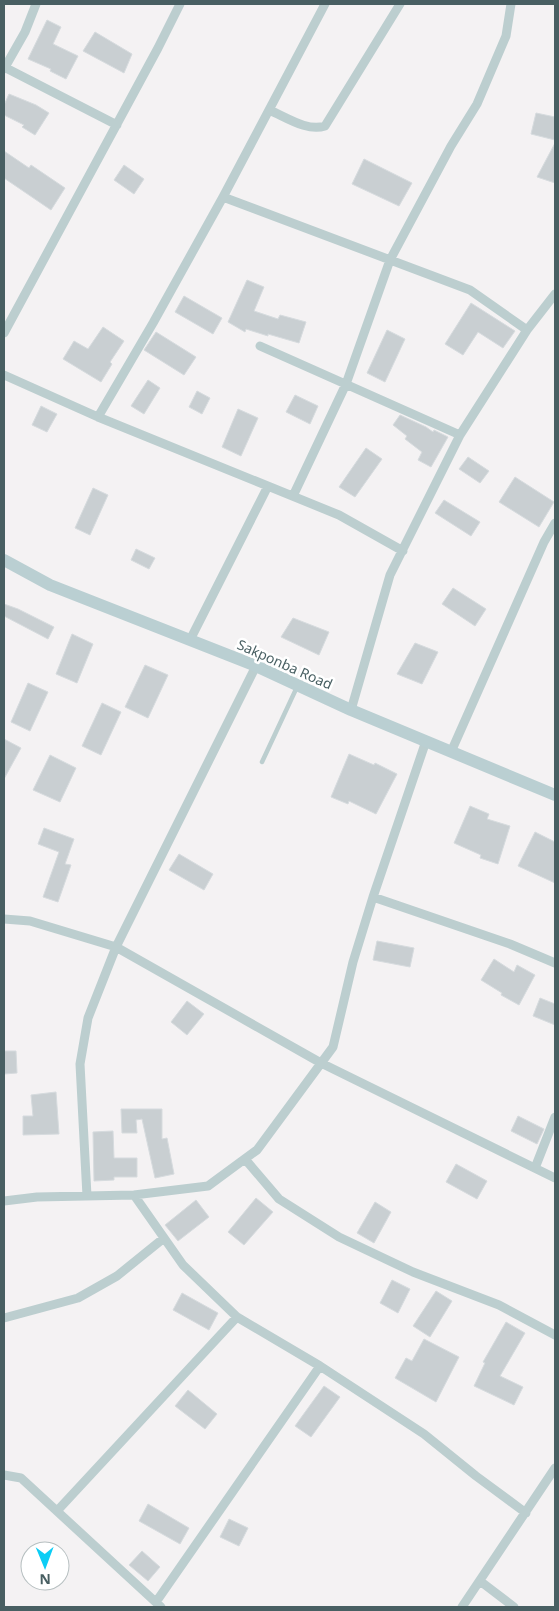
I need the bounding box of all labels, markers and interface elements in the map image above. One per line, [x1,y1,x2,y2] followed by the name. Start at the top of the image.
[234,634,336,694] street label: Sakponba Road
[20,1541,70,1591] north arrow
[39,1570,51,1589] text: N

